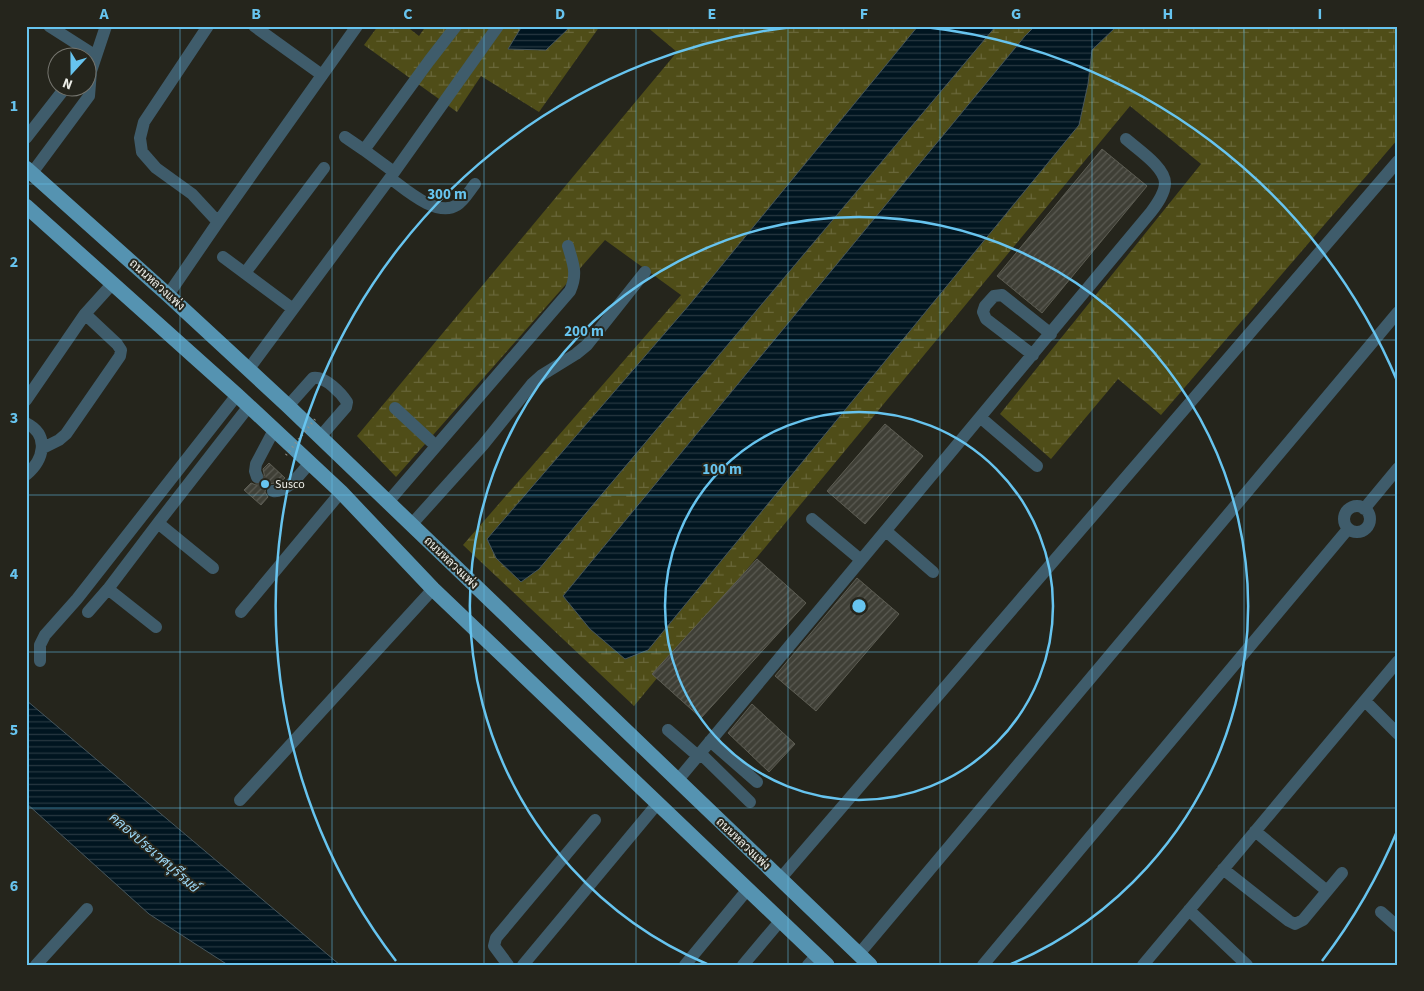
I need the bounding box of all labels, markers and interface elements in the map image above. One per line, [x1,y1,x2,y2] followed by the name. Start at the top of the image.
[98,3,109,25] text: A
[251,3,261,25] text: B
[403,3,413,25] text: C
[555,3,565,25] text: D
[708,3,716,25] text: E
[860,3,868,25] text: F
[1011,3,1021,25] text: G
[1163,3,1173,25] text: H
[1318,3,1322,25] text: I
[48,48,98,98] north arrow
[60,72,76,94] text: N
[10,95,18,117] text: 1
[427,184,467,205] text: 300 m
[10,251,18,273] text: 2
[125,255,189,315] street label: ถนนหลวงแพ่ง
[564,321,604,342] text: 200 m
[10,407,18,429] text: 3
[702,459,742,480] text: 100 m
[275,476,305,493] place label: Susco
[259,478,271,490] marker: Susco
[420,533,482,593] street label: ถนนหลวงแพ่ง
[10,563,19,585] text: 4
[850,597,868,615] centre of rings
[10,719,18,741] text: 5
[105,808,205,899] water label: คลองประเวศบุรีรมย์
[712,814,774,874] street label: ถนนหลวงแพ่ง
[10,875,18,897] text: 6

